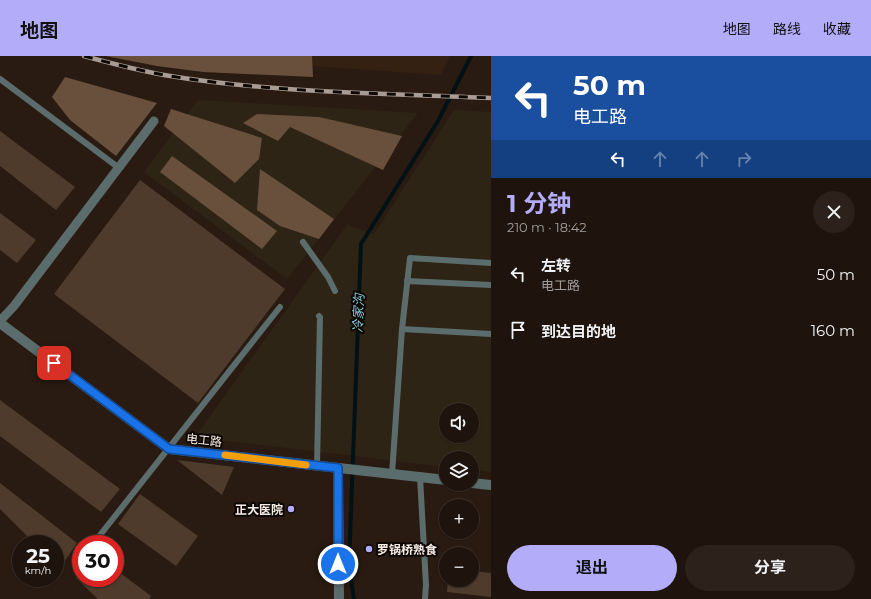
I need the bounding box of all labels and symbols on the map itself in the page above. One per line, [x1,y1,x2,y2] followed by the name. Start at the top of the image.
[349,291,367,333] water label: 冷家沟
[37,346,71,380] pin
[185,431,223,449] street label: 电工路
[235,502,283,517] place label: 正大医院
[286,504,296,514] marker: 正大医院
[72,535,124,587] speed limit sign: 30
[377,542,437,557] place label: 罗锅桥熟食
[317,543,359,585] position arrow
[364,544,374,554] marker: 罗锅桥熟食

